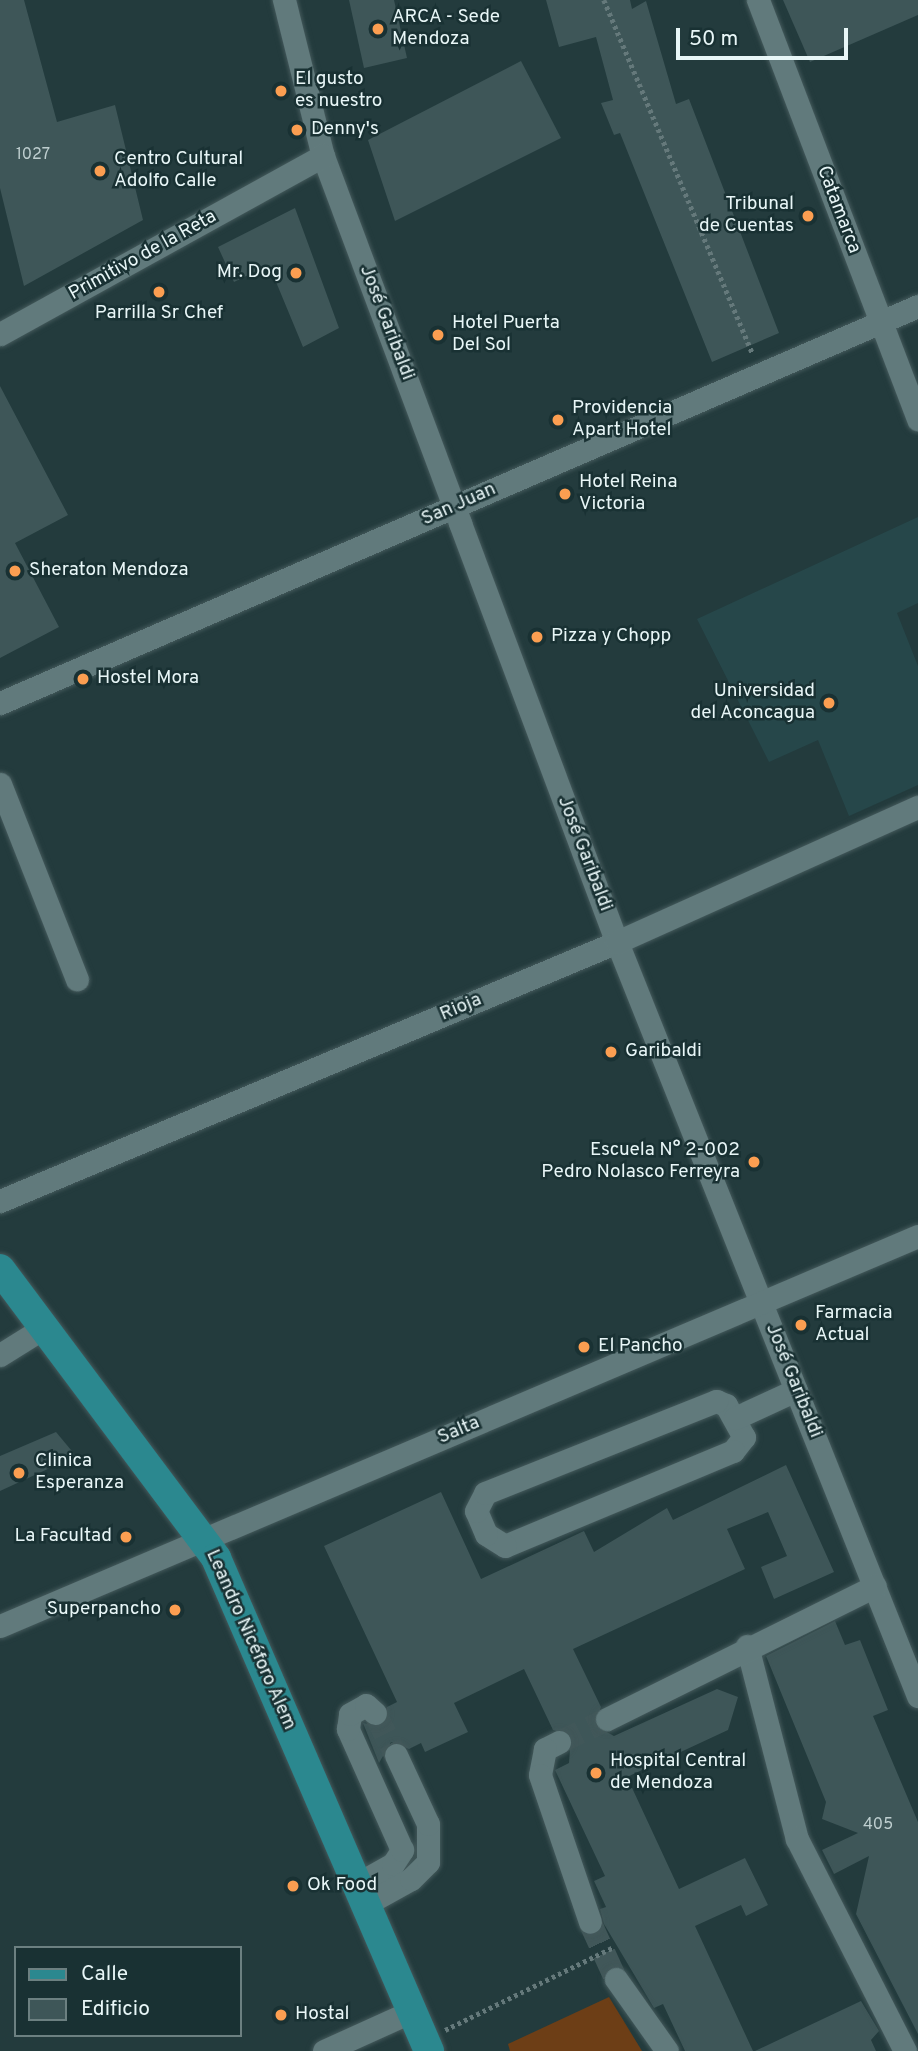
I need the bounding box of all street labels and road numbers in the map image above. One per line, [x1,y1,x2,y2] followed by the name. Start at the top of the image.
[811,163,865,257] street label: Catamarca
[65,206,221,306] street label: Primitivo de la Reta
[354,262,418,384] street label: José Garibaldi
[418,479,500,531] street label: San Juan
[552,793,616,915] street label: José Garibaldi
[437,989,485,1027] street label: Rioja
[760,1321,826,1441] street label: José Garibaldi
[435,1412,483,1450] street label: Salta
[200,1546,300,1734] street label: Leandro Nicéforo Alem

